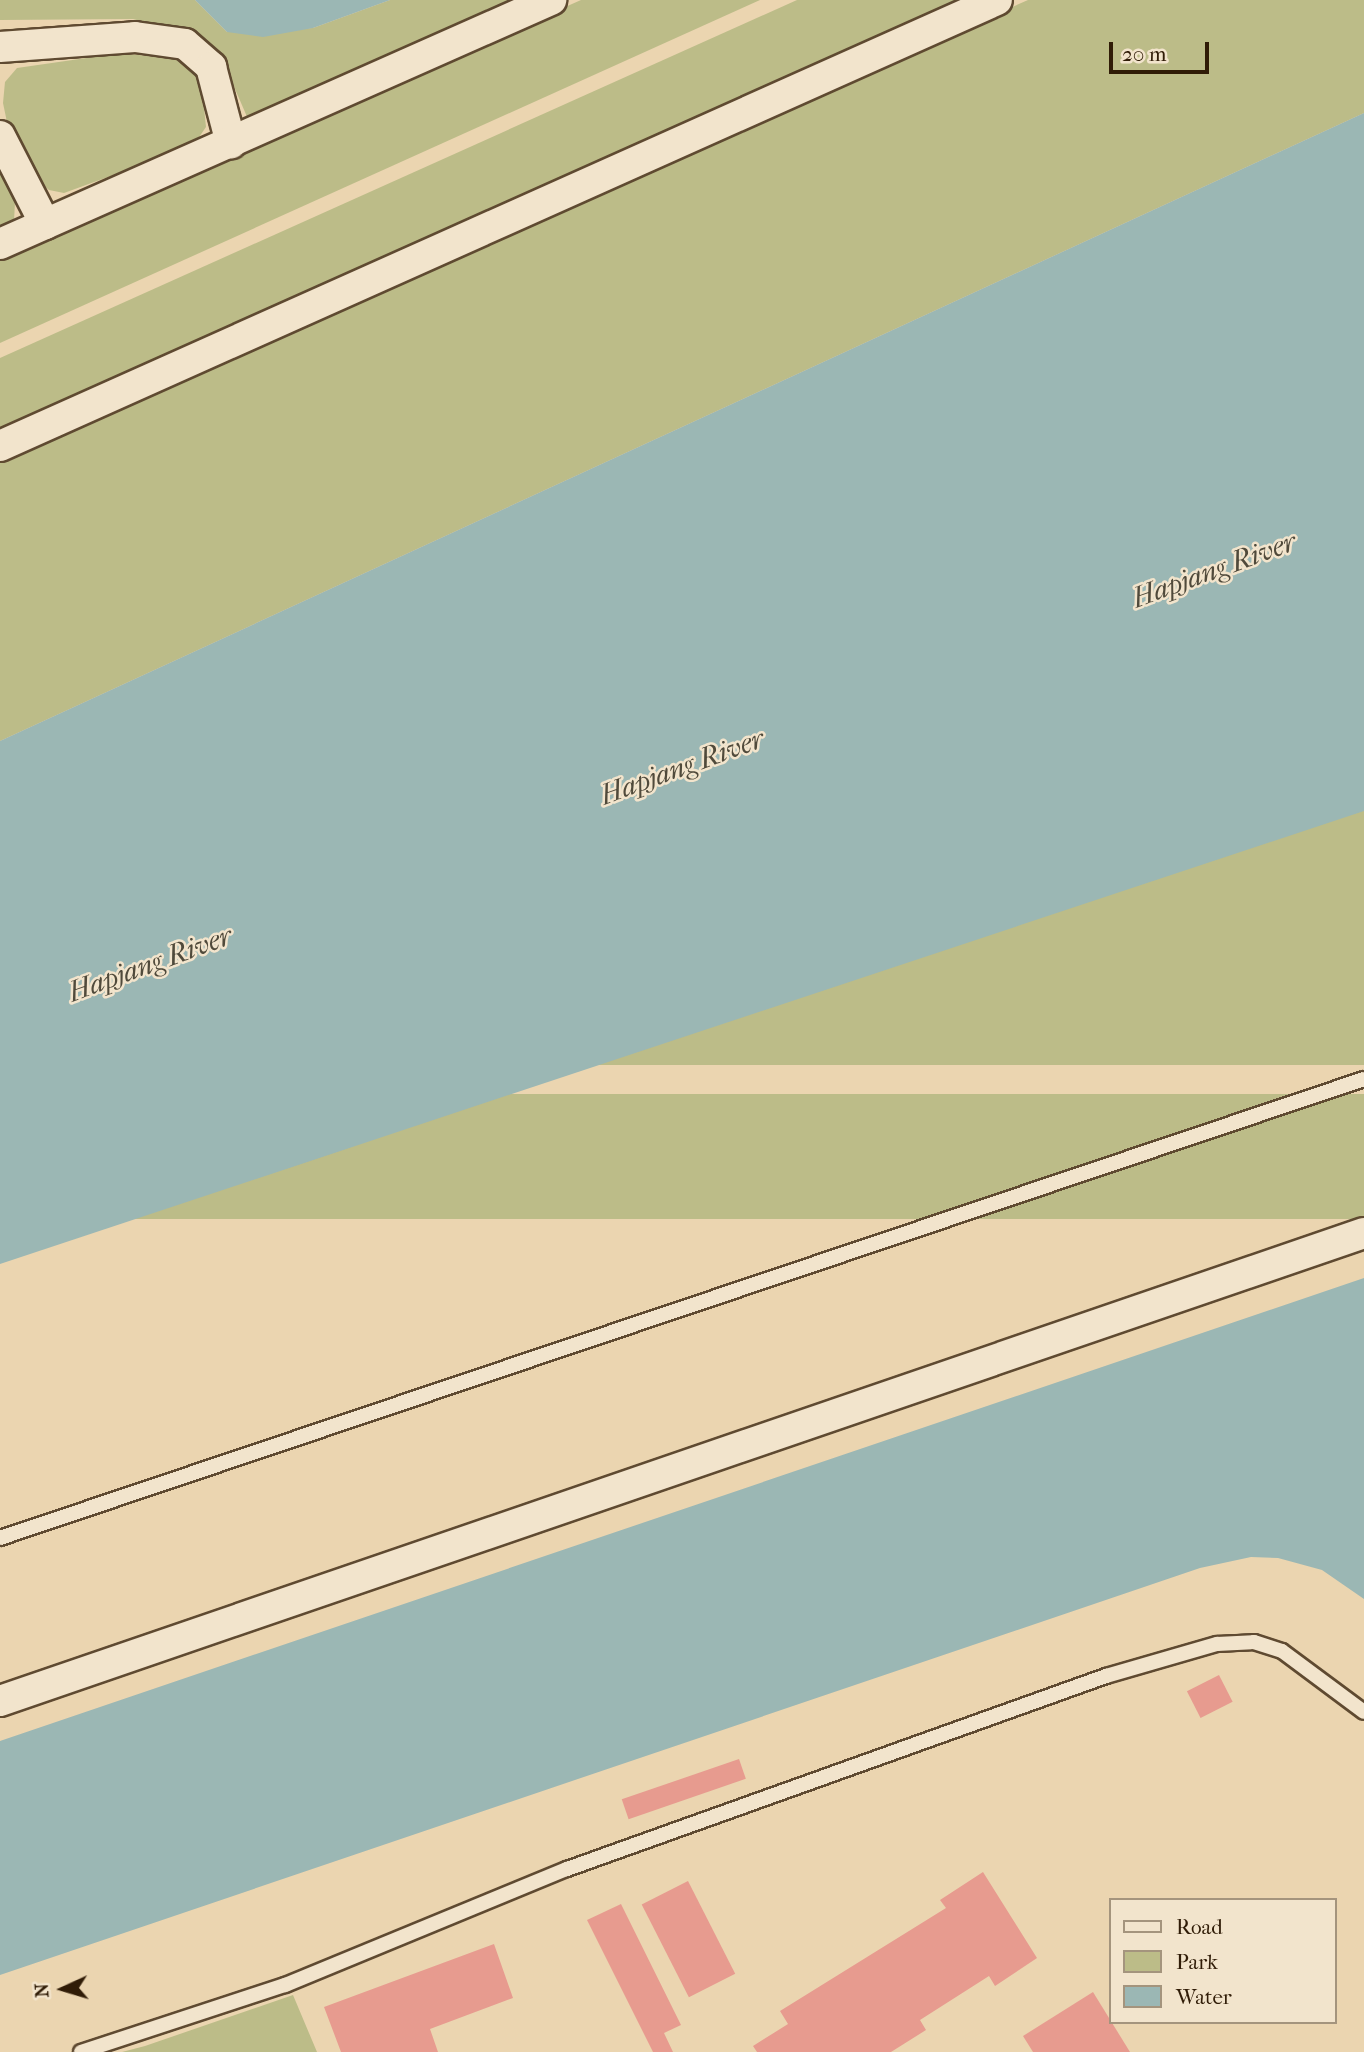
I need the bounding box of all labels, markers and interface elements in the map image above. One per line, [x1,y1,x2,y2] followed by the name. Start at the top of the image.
[1112,28,1212,72] scale bar
[1122,42,1166,66] text: 20 m
[1128,525,1300,615] water label: Hapjang River
[596,722,768,812] water label: Hapjang River
[64,919,236,1009] water label: Hapjang River
[1108,1898,1336,2024] legend
[1176,1915,1223,1939] text: Road
[1176,1950,1218,1974] text: Park
[28,1954,98,2024] north arrow
[31,1983,54,1998] text: N
[1176,1985,1232,2009] text: Water

